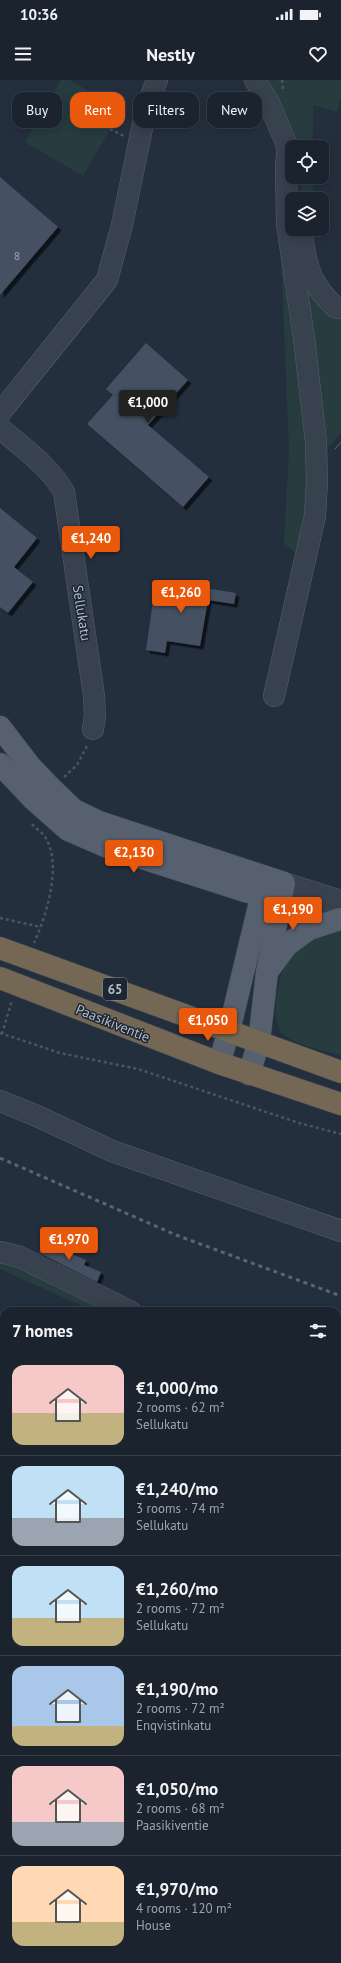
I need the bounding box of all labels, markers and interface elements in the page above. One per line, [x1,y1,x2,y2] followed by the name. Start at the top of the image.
[20,5,58,24] text: 10:36
[12,43,34,65] icon: menu
[146,43,195,66] text: Nestly
[307,43,329,65] icon: heart
[12,92,62,128] chip: Buy
[70,92,125,128] chip: Rent
[133,92,199,128] chip: Filters
[207,92,262,128] chip: New
[285,140,329,236] map controls
[285,140,329,184] button: locate
[285,192,329,236] button: layers
[14,248,20,263] house number: 8
[115,390,181,424] pin: €1,000
[128,394,168,411] text: €1,000
[58,526,124,560] pin: €1,240
[71,530,111,547] text: €1,240
[148,580,214,614] pin: €1,260
[69,584,95,642] street label: Sellukatu
[161,584,201,601] text: €1,260
[101,840,167,874] pin: €2,130
[114,844,154,861] text: €2,130
[260,897,326,931] pin: €1,190
[273,901,313,918] text: €1,190
[103,978,127,1000] road number: 65
[73,1000,153,1046] street label: Paasikiventie
[175,1008,241,1042] pin: €1,050
[188,1012,228,1029] text: €1,050
[36,1227,102,1261] pin: €1,970
[49,1231,89,1248] text: €1,970
[12,1320,73,1342] text: 7 homes
[307,1320,329,1342] icon: filters
[136,1377,218,1399] text: €1,000/mo
[44,1381,92,1429] icon: home
[136,1399,225,1416] text: 2 rooms · 62 m²
[136,1416,188,1433] text: Sellukatu
[136,1478,218,1500] text: €1,240/mo
[44,1482,92,1530] icon: home
[136,1500,225,1517] text: 3 rooms · 74 m²
[136,1517,188,1534] text: Sellukatu
[136,1578,218,1600] text: €1,260/mo
[44,1582,92,1630] icon: home
[136,1600,225,1617] text: 2 rooms · 72 m²
[136,1617,188,1634] text: Sellukatu
[136,1678,218,1700] text: €1,190/mo
[44,1682,92,1730] icon: home
[136,1700,225,1717] text: 2 rooms · 72 m²
[136,1717,211,1734] text: Enqvistinkatu
[136,1778,218,1800] text: €1,050/mo
[44,1782,92,1830] icon: home
[136,1800,225,1817] text: 2 rooms · 68 m²
[136,1817,209,1834] text: Paasikiventie
[136,1878,218,1900] text: €1,970/mo
[44,1882,92,1930] icon: home
[136,1900,232,1917] text: 4 rooms · 120 m²
[136,1917,171,1934] text: House

